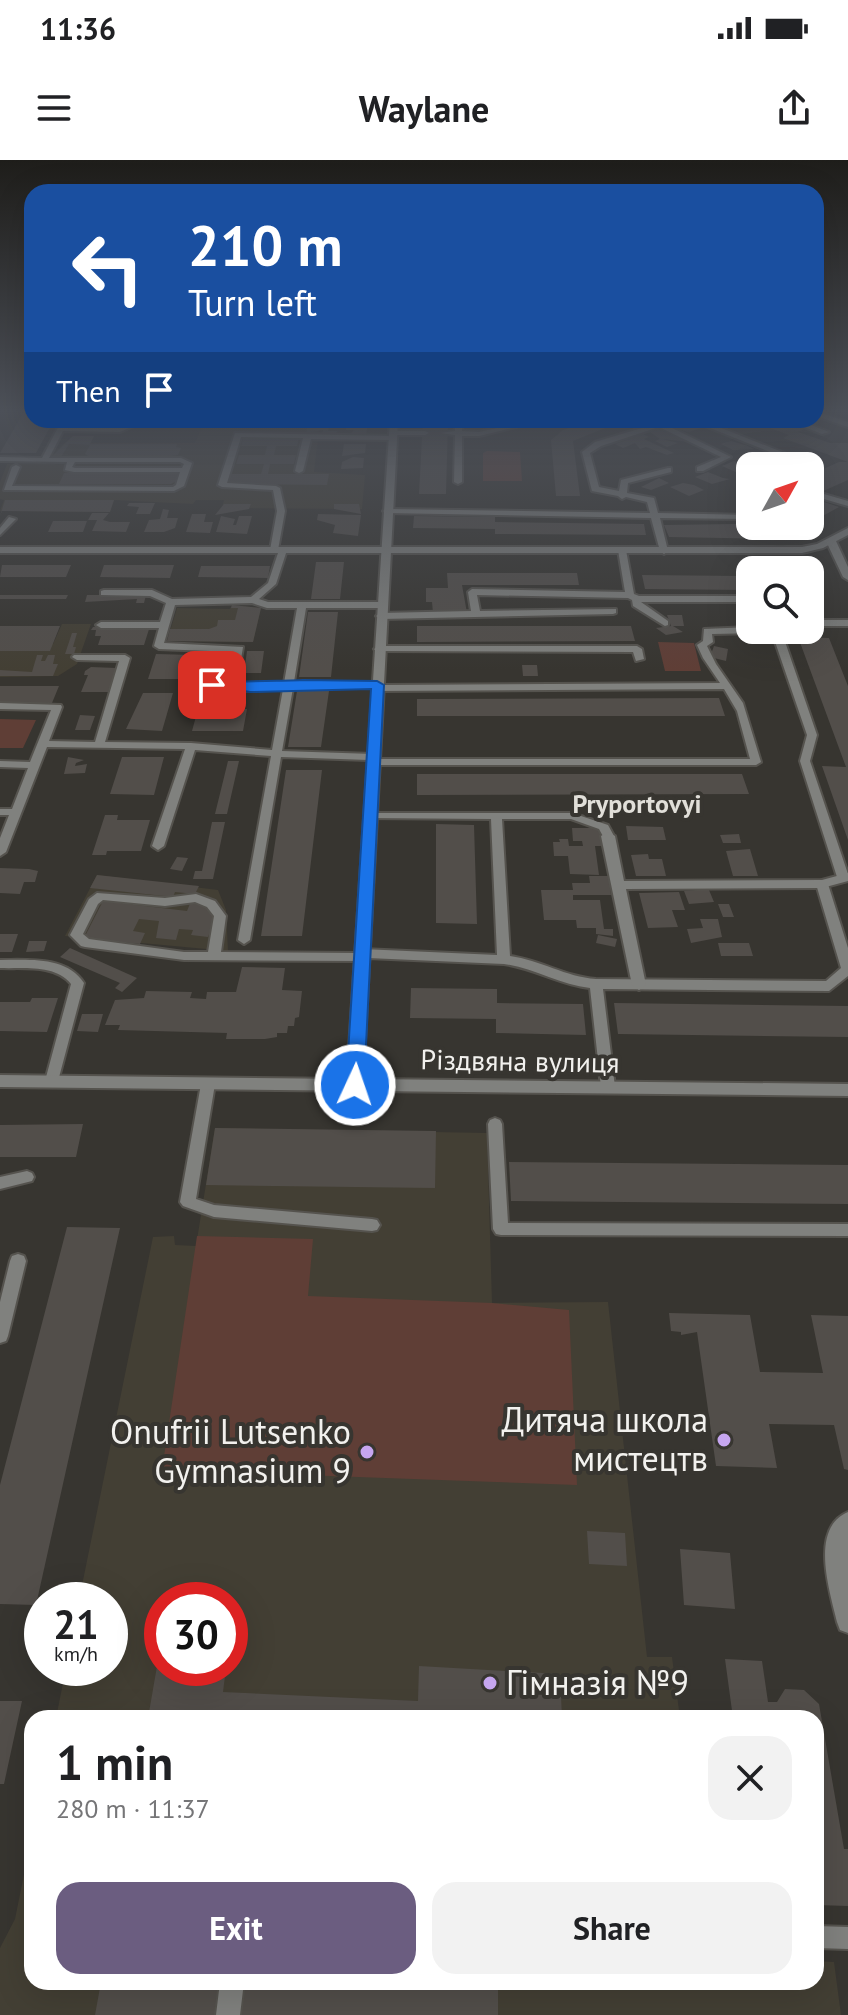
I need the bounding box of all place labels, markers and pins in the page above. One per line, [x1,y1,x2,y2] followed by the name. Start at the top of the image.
[178,651,246,719] pin
[502,1397,708,1480] place label: Дитяча школа мистецтв
[110,1409,351,1492] place label: Onufrii Lutsenko Gymnasium 9
[715,1431,733,1449] marker: Дитяча школа мистецтв
[358,1443,376,1461] marker: Onufrii Lutsenko Gymnasium 9
[506,1660,689,1704] place label: Гімназія №9
[481,1674,499,1692] marker: Гімназія №9

